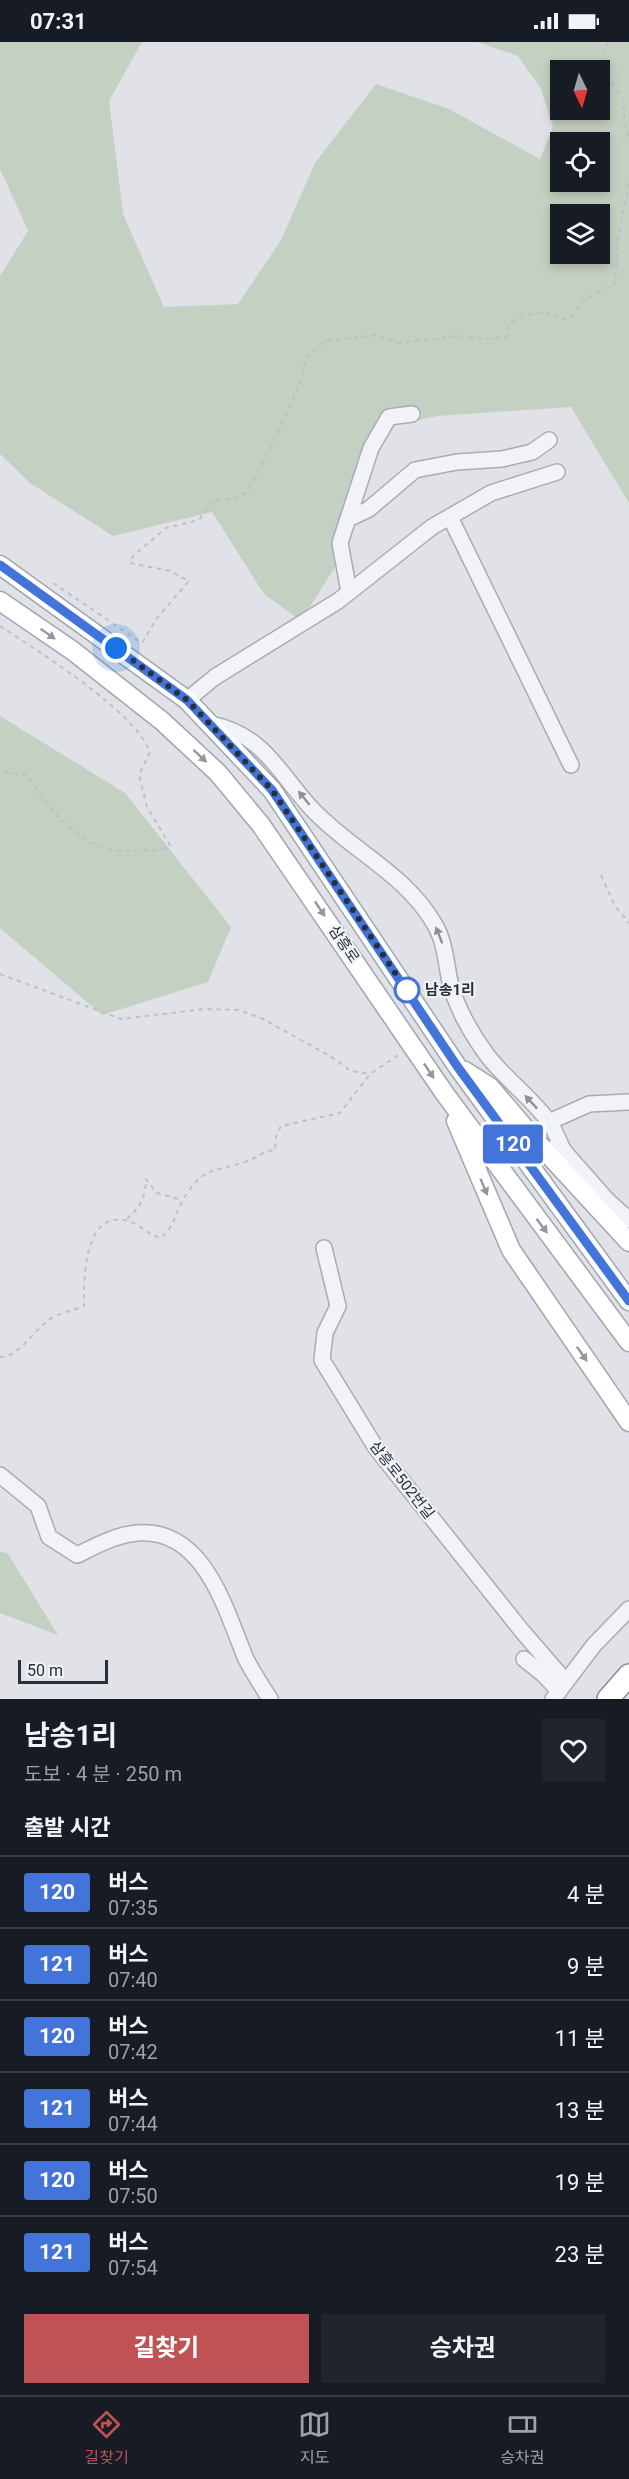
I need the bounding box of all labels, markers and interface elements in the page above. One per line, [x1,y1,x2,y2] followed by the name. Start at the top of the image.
[30,9,87,34] text: 07:31
[550,60,610,120] north arrow
[550,60,610,264] map controls
[550,132,610,192] button: locate
[550,204,610,264] button: layers
[40,628,56,639] one-way arrow
[101,633,131,663] your location
[192,749,207,762] one-way arrow
[297,790,310,806] one-way arrow
[314,901,325,917] one-way arrow
[325,922,363,966] street label: 삼흥로
[434,926,444,944] one-way arrow
[394,977,420,1003] marker: 남송1리
[425,981,475,999] place label: 남송1리
[423,1062,435,1078] one-way arrow
[524,1095,538,1110] one-way arrow
[478,1124,548,1164] line badge: 120
[495,1132,531,1156] text: 120
[480,1178,489,1196] one-way arrow
[536,1218,548,1233] one-way arrow
[576,1346,588,1362] one-way arrow
[366,1437,438,1523] street label: 삼흥로502번길
[18,1657,108,1684] scale bar
[27,1661,63,1680] text: 50 m
[24,1719,117,1752] text: 남송1리
[542,1719,605,1782] button: heart
[24,1762,182,1786] text: 도보 · 4 분 · 250 m
[24,1815,110,1840] text: 출발 시간
[108,1870,148,1895] text: 버스
[39,1880,75,1904] text: 120
[567,1882,605,1907] text: 4 분
[108,1896,158,1920] text: 07:35
[108,1942,148,1967] text: 버스
[39,1952,75,1976] text: 121
[567,1954,605,1979] text: 9 분
[108,1968,158,1992] text: 07:40
[108,2014,148,2039] text: 버스
[39,2024,75,2048] text: 120
[555,2026,605,2051] text: 11 분
[108,2040,158,2064] text: 07:42
[108,2086,148,2111] text: 버스
[39,2096,75,2120] text: 121
[555,2098,605,2123] text: 13 분
[108,2112,158,2136] text: 07:44
[108,2158,148,2183] text: 버스
[39,2168,75,2192] text: 120
[555,2170,605,2195] text: 19 분
[108,2184,158,2208] text: 07:50
[108,2230,148,2255] text: 버스
[39,2240,75,2264] text: 121
[555,2242,605,2267] text: 23 분
[108,2256,158,2280] text: 07:54
[24,2314,309,2383] button: 길찾기
[321,2314,605,2383] button: 승차권
[85,2408,129,2468] tab: 길찾기
[298,2408,331,2468] tab: 지도
[500,2408,544,2468] tab: 승차권

